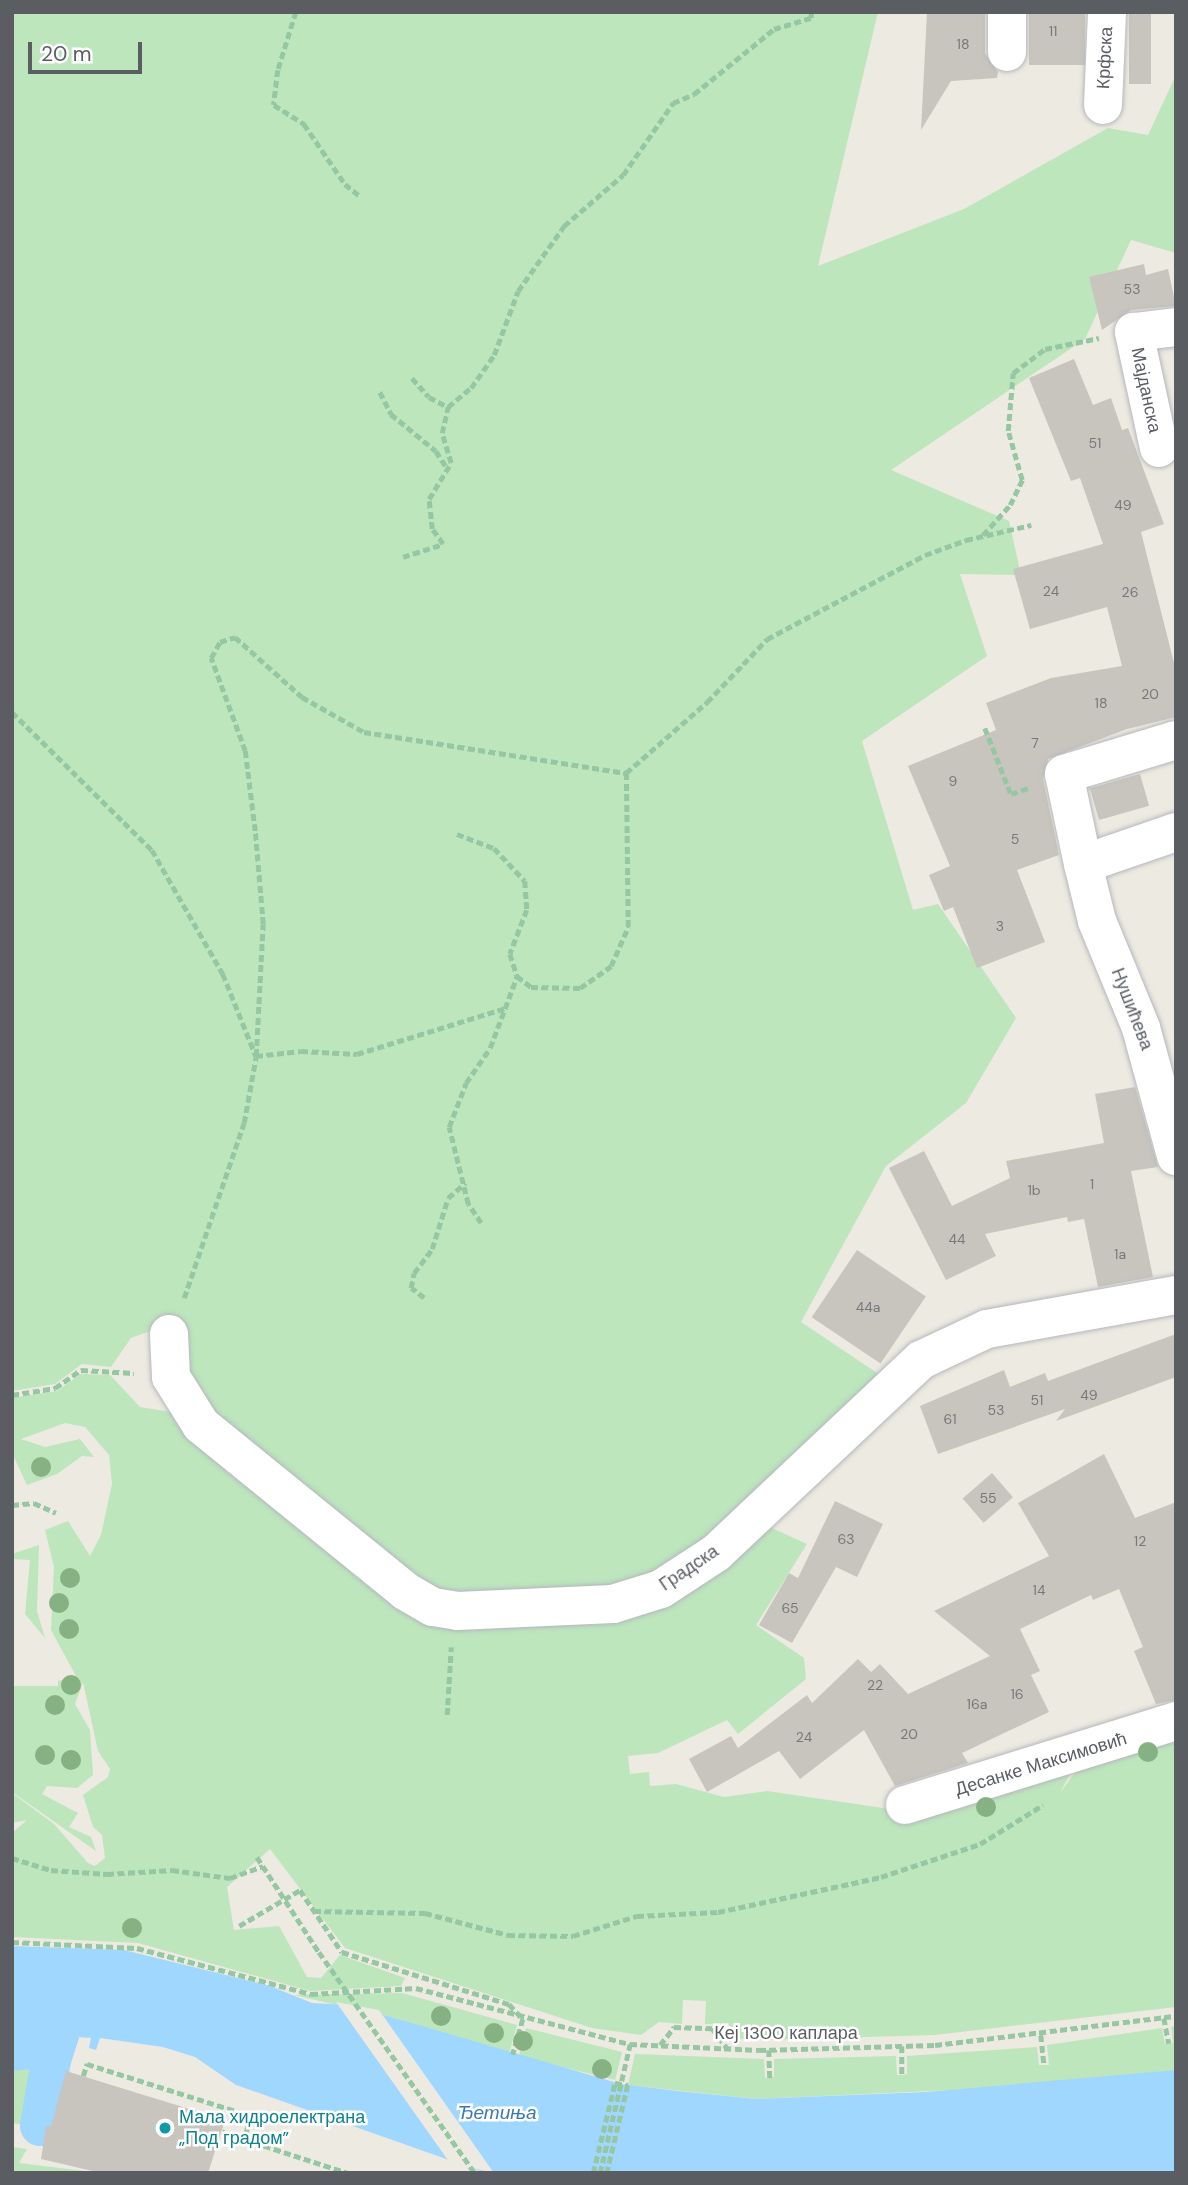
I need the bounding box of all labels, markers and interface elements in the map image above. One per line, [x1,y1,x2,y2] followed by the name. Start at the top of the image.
[1049,23,1057,39] house number: 11
[1093,26,1117,90] street label: Крфска
[32,28,145,72] scale bar
[957,36,969,52] house number: 18
[41,40,92,68] text: 20 m
[1124,281,1140,297] house number: 53
[1126,345,1166,435] street label: Мајданска
[1089,435,1101,451] house number: 51
[1114,497,1132,513] house number: 49
[1043,583,1059,599] house number: 24
[1122,584,1138,600] house number: 26
[1141,686,1159,702] house number: 20
[1095,695,1107,711] house number: 18
[1031,735,1039,751] house number: 7
[949,773,957,789] house number: 9
[1011,831,1019,847] house number: 5
[996,918,1004,934] house number: 3
[1107,965,1157,1053] street label: Нушићева
[1090,1176,1094,1192] house number: 1
[1027,1182,1041,1198] house number: 1b
[949,1231,965,1247] house number: 44
[1114,1246,1126,1262] house number: 1a
[856,1299,880,1315] house number: 44a
[1080,1387,1098,1403] house number: 49
[1031,1392,1043,1408] house number: 51
[988,1402,1004,1418] house number: 53
[943,1411,957,1427] house number: 61
[979,1490,997,1506] house number: 55
[837,1531,855,1547] house number: 63
[1134,1533,1146,1549] house number: 12
[655,1540,723,1596] street label: Градска
[1033,1582,1045,1598] house number: 14
[781,1600,799,1616] house number: 65
[867,1677,883,1693] house number: 22
[1010,1686,1024,1702] house number: 16
[967,1696,987,1712] house number: 16a
[900,1726,918,1742] house number: 20
[953,1728,1129,1800] street label: Десанке Максимовић
[796,1729,812,1745] house number: 24
[714,2022,858,2044] street label: Кеј 1300 каплара
[457,2102,537,2124] water label: Ђетиња
[179,2107,365,2150] place label: Мала хидроелектрана „Под градом”
[157,2120,173,2136] marker: Мала хидроелектрана „Под градом”

